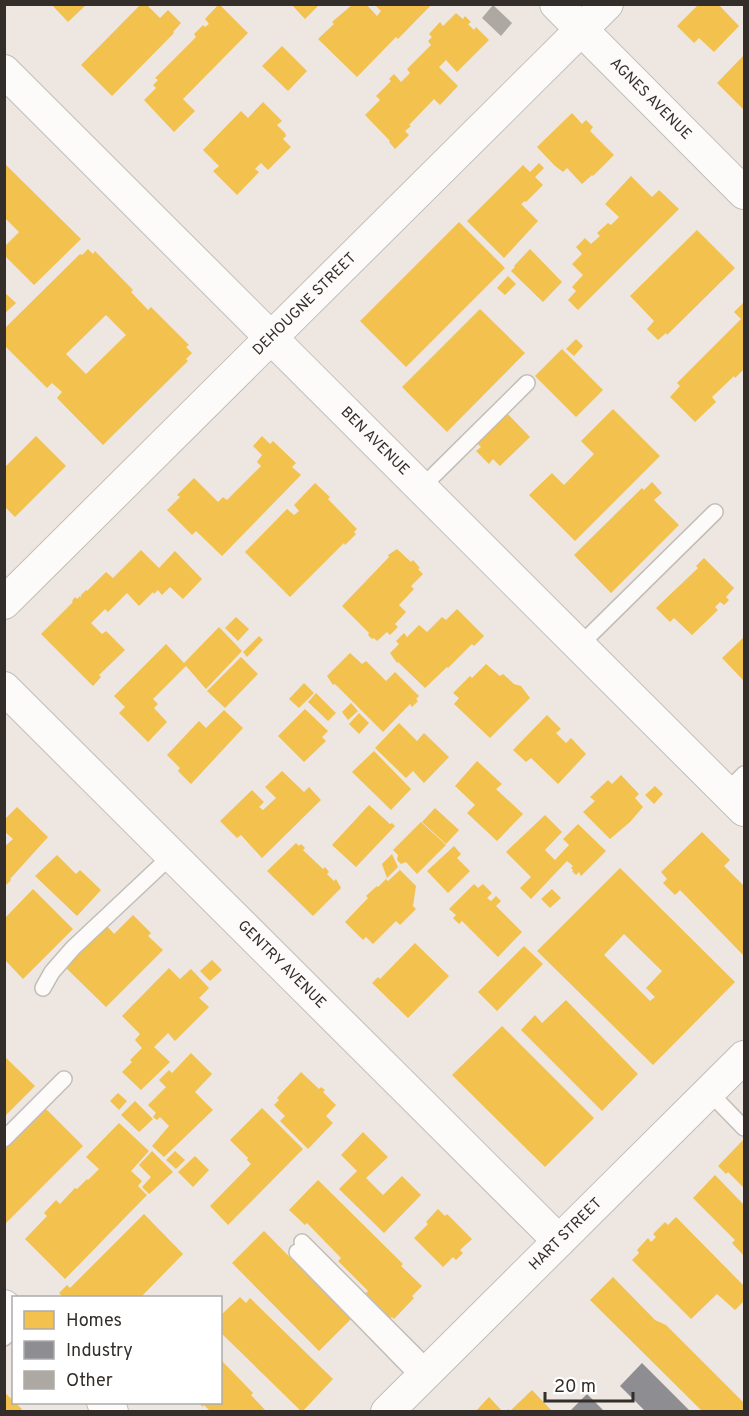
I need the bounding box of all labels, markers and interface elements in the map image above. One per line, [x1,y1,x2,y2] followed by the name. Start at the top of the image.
[606,54,695,144] street label: AGNES AVENUE
[249,249,361,360] street label: DEHOUGNE STREET
[336,403,413,480] street label: BEN AVENUE
[233,917,330,1013] street label: GENTRY AVENUE
[525,1194,606,1275] street label: HART STREET
[12,1296,222,1404] legend
[66,1310,122,1333] text: Homes
[66,1340,133,1363] text: Industry
[545,1365,634,1403] scale bar
[66,1370,113,1393] text: Other
[554,1376,596,1399] text: 20 m

